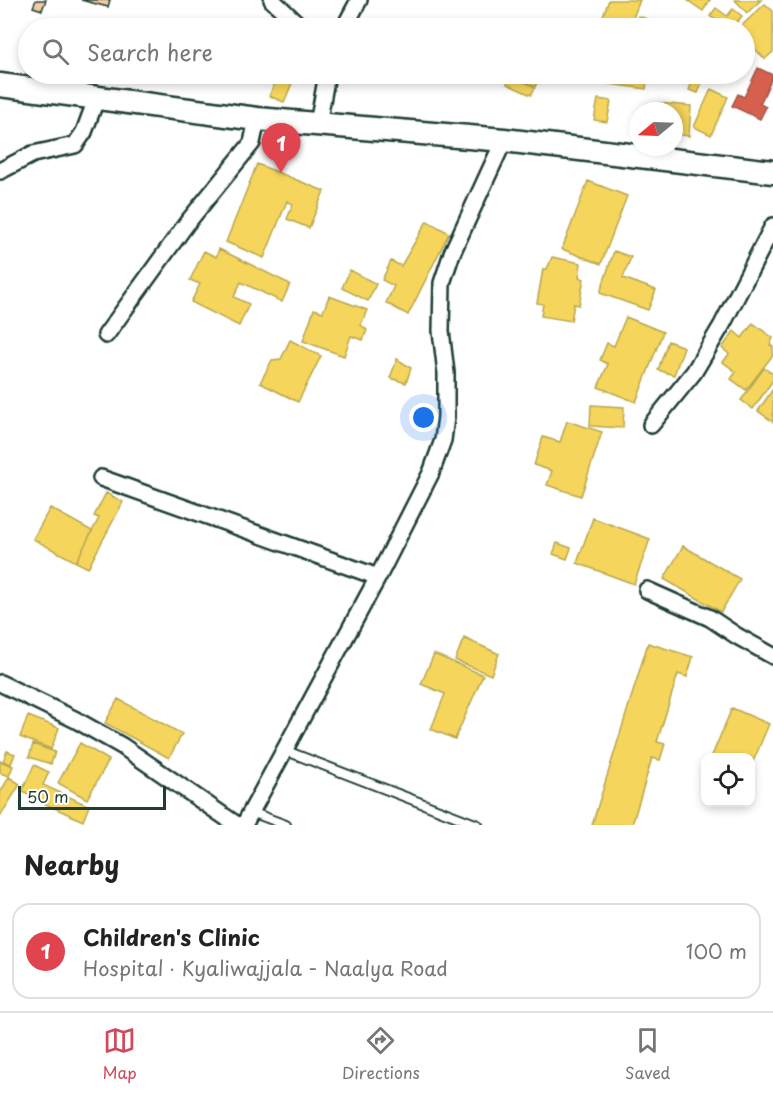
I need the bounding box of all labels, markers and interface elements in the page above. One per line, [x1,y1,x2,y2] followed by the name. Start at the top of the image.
[18,18,755,84] search box
[39,35,72,68] icon: search
[87,35,213,68] text: Search here
[629,102,683,156] north arrow
[262,124,300,173] pin: 1
[409,403,438,432] your location
[701,753,755,807] map controls
[701,753,755,807] button: locate
[18,783,166,810] scale bar
[27,784,68,808] text: 50 m
[24,845,119,884] text: Nearby
[83,920,260,953] text: Children's Clinic
[41,936,50,966] text: 1
[686,936,747,966] text: 100 m
[83,953,448,983] text: Hospital · Kyaliwajjala - Naalya Road
[103,1024,137,1084] tab: Map
[342,1024,420,1084] tab: Directions
[625,1024,670,1084] tab: Saved

